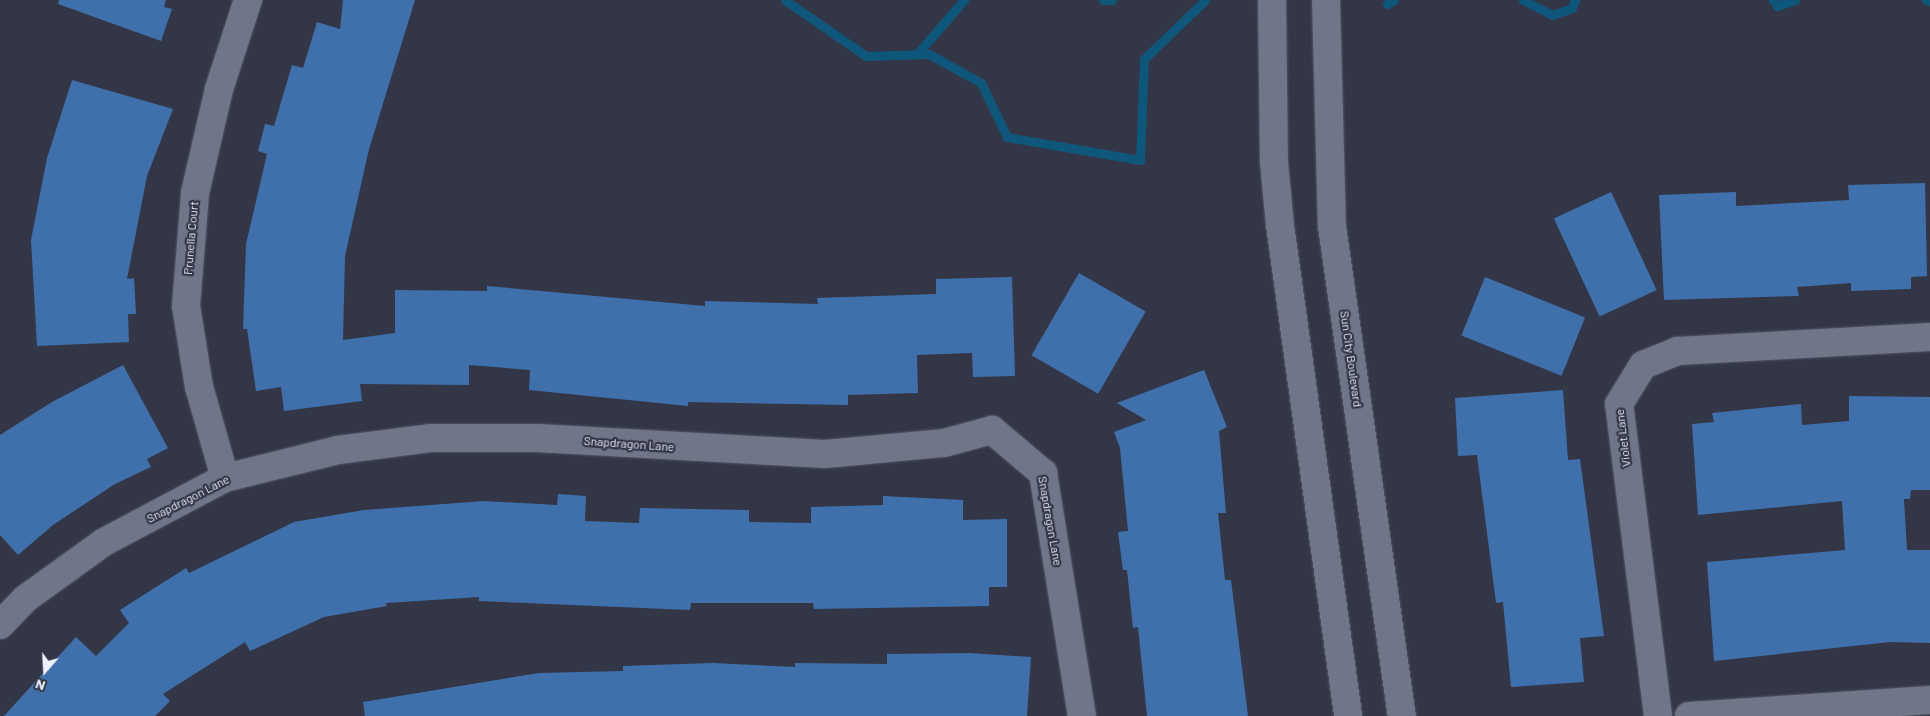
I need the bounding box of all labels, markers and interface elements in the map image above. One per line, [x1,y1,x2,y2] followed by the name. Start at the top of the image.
[181,201,201,275] street label: Prunella Court
[1337,310,1365,408] street label: Sun City Boulevard
[1612,408,1634,468] street label: Violet Lane
[583,434,675,454] street label: Snapdragon Lane
[144,472,232,526] street label: Snapdragon Lane
[1035,475,1065,567] street label: Snapdragon Lane
[20,646,70,696] north arrow
[33,676,47,695] text: N

